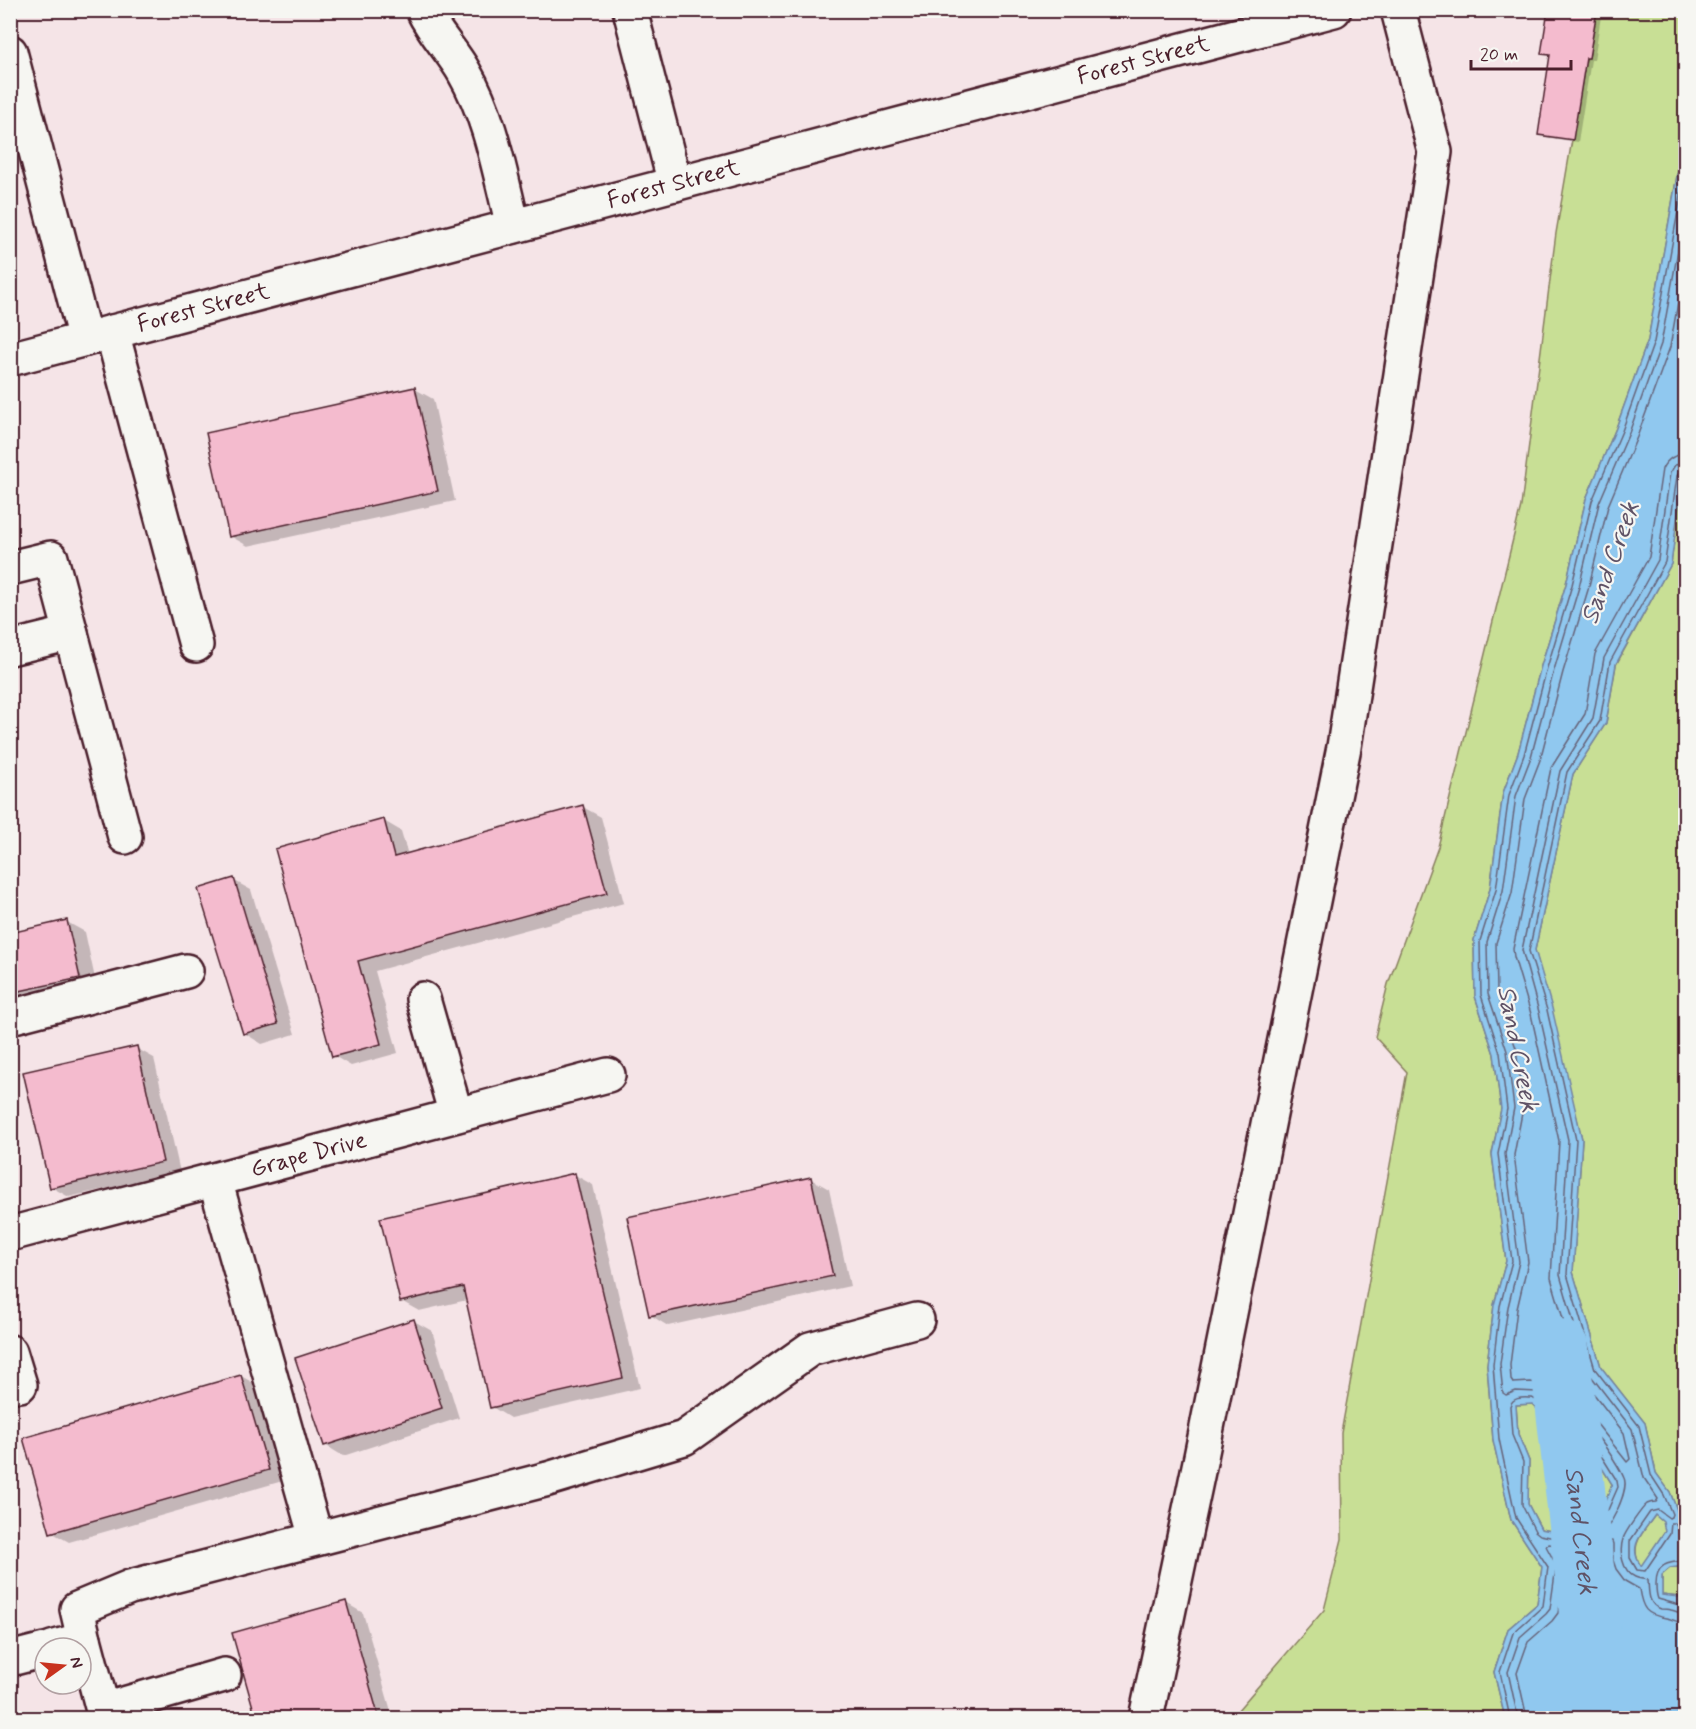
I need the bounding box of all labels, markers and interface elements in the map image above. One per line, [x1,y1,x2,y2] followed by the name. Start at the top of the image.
[1074,28,1213,93] street label: Forest Street
[1471,33,1572,71] scale bar
[1480,43,1518,67] text: 20 m
[604,152,743,216] street label: Forest Street
[134,276,273,340] street label: Forest Street
[1573,497,1649,629] water label: Sand Creek
[1488,983,1546,1115] water label: Sand Creek
[247,1124,370,1185] street label: Grape Drive
[1556,1465,1604,1596] water label: Sand Creek
[33,1636,93,1696] north arrow
[65,1655,88,1670] text: N

